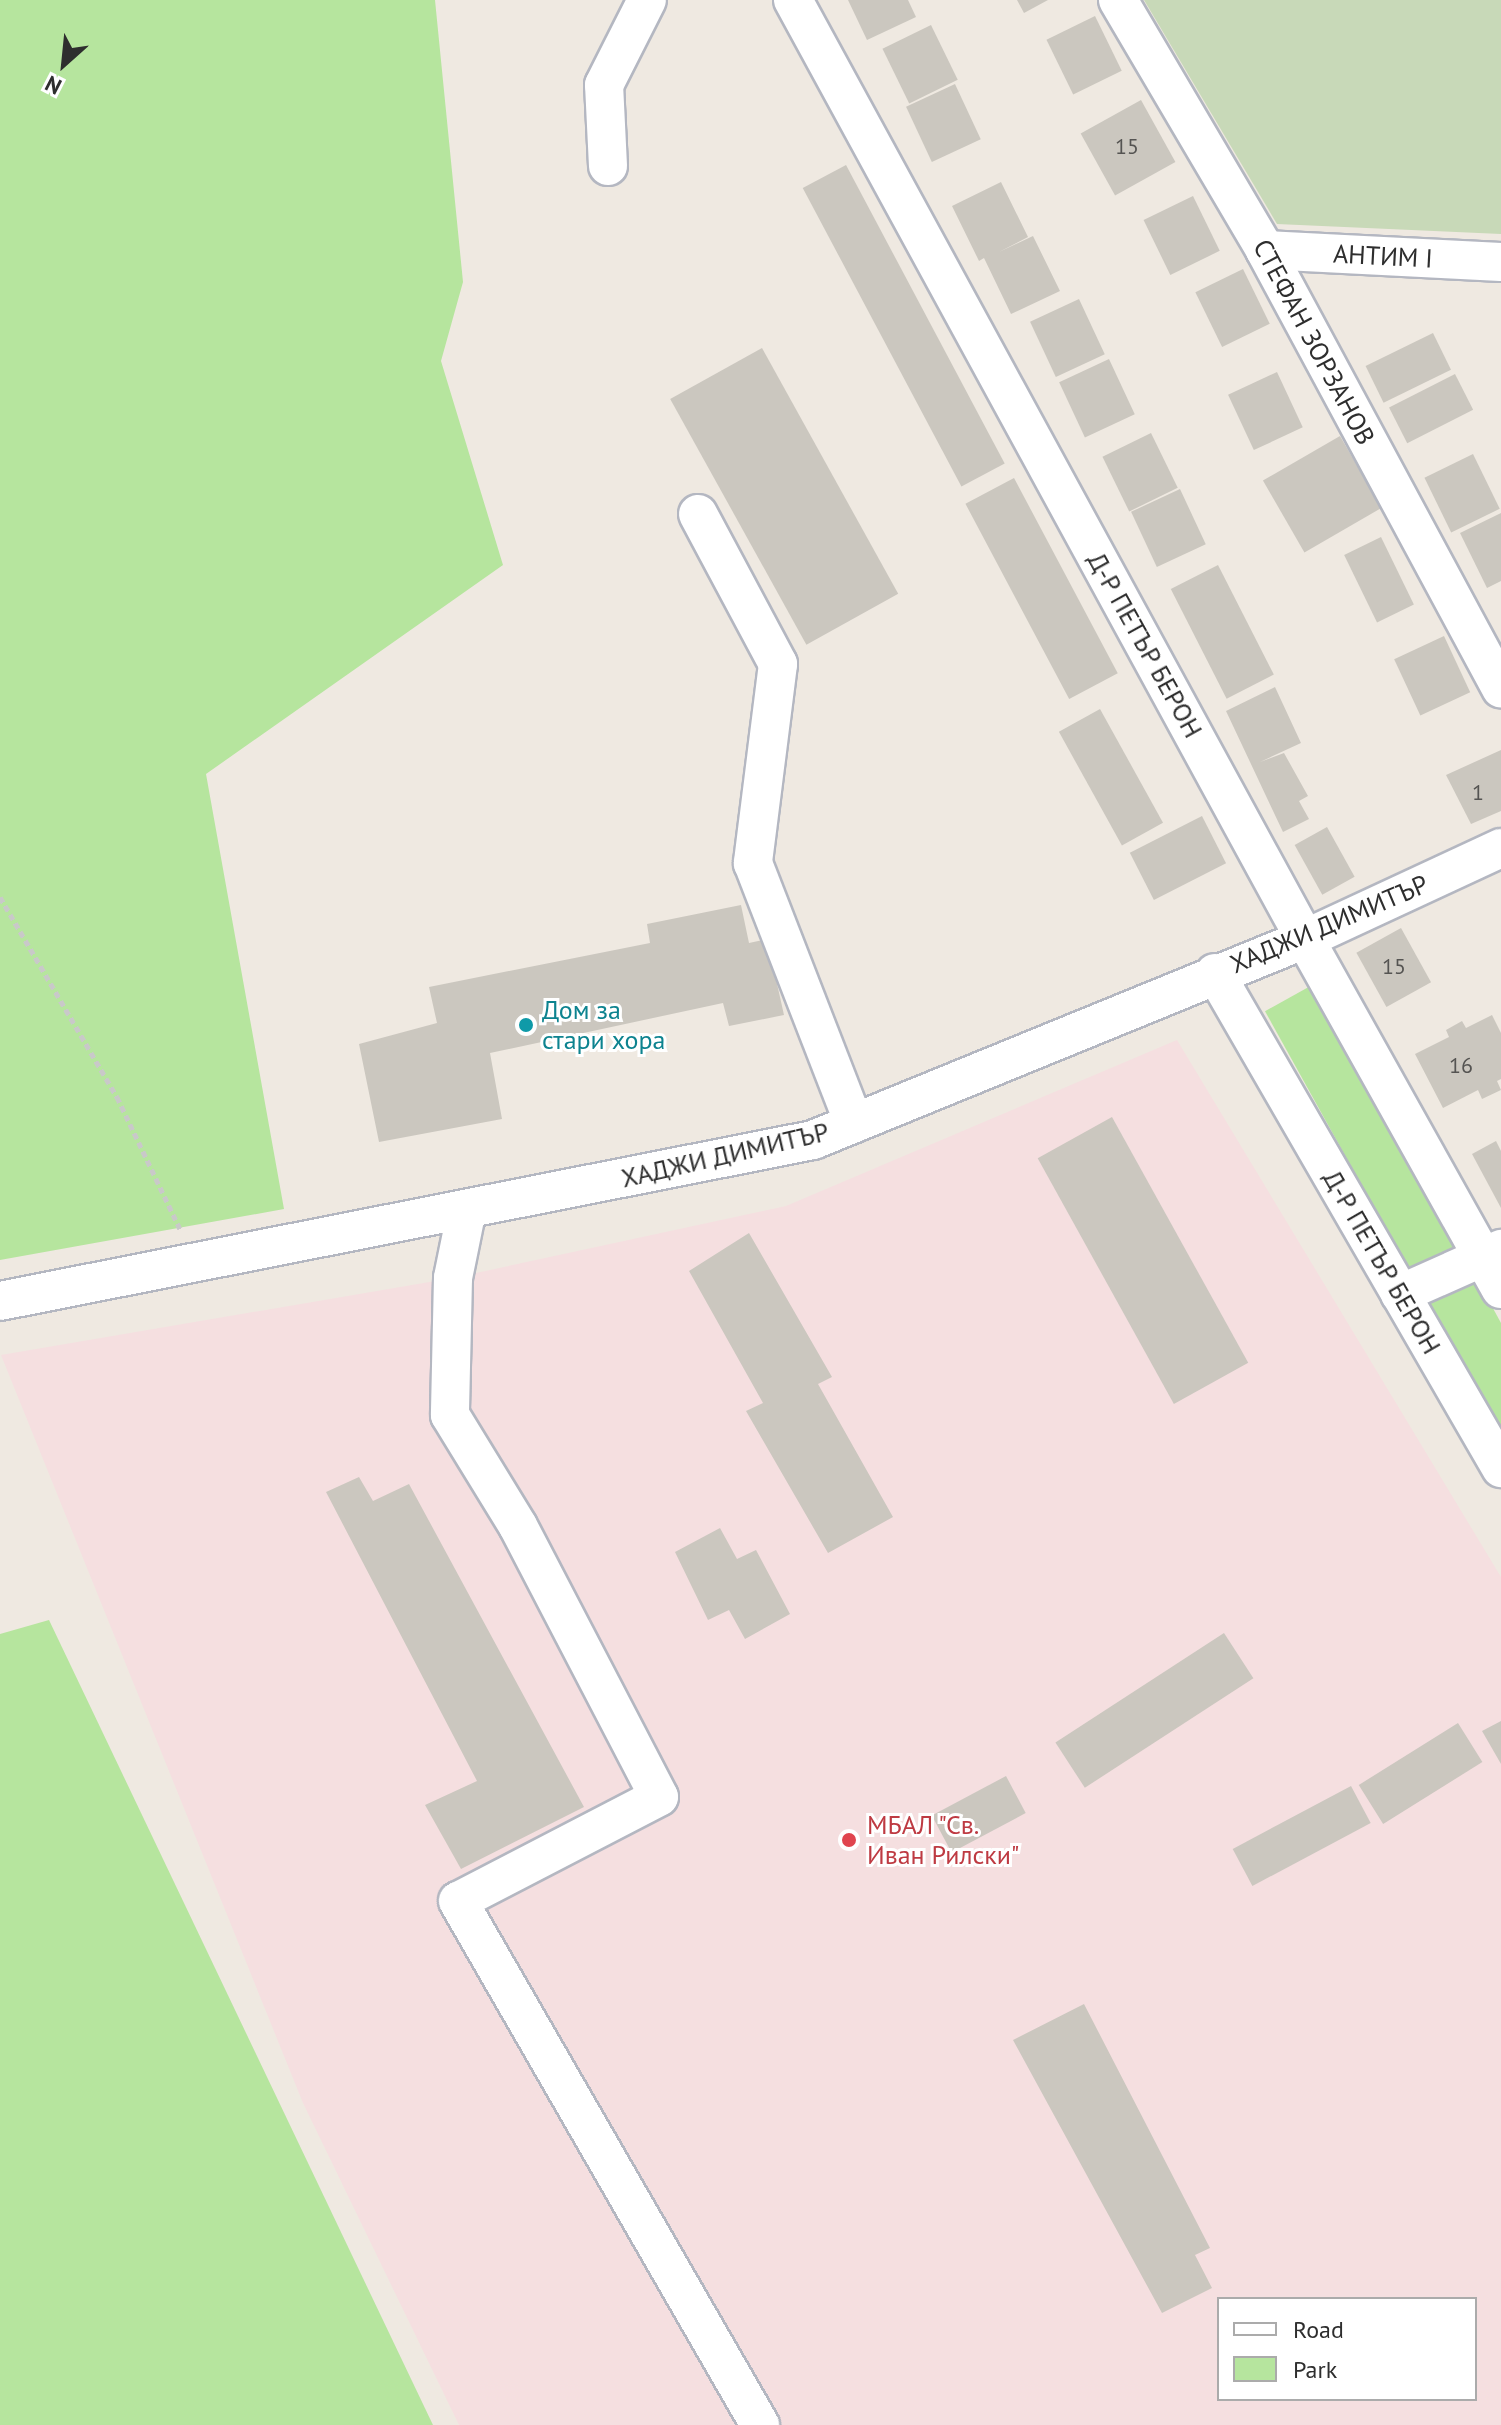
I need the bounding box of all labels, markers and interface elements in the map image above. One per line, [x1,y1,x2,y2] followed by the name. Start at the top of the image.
[24,24,104,104] north arrow
[40,70,66,101] text: N
[1115,134,1139,160] house number: 15
[1247,234,1381,450] street label: СТЕФАН ЗОРЗАНОВ
[1332,238,1434,274] street label: АНТИМ I
[1081,546,1209,744] street label: Д-Р ПЕТЪР БЕРОН
[1472,780,1484,806] house number: 1
[1225,868,1433,980] street label: ХАДЖИ ДИМИТЪР
[1382,954,1406,980] house number: 15
[542,994,665,1056] place label: Дом за стари хора
[517,1016,535,1034] marker: Дом за стари хора
[1449,1053,1473,1079] house number: 16
[618,1116,832,1194] street label: ХАДЖИ ДИМИТЪР
[1316,1164,1448,1360] street label: Д-Р ПЕТЪР БЕРОН
[867,1809,1020,1870] place label: МБАЛ "Св. Иван Рилски"
[838,1829,860,1851] marker: МБАЛ "Св. Иван Рилски"
[1217,2297,1477,2401] legend
[1293,2314,1344,2345] text: Road
[1293,2354,1337,2385] text: Park

